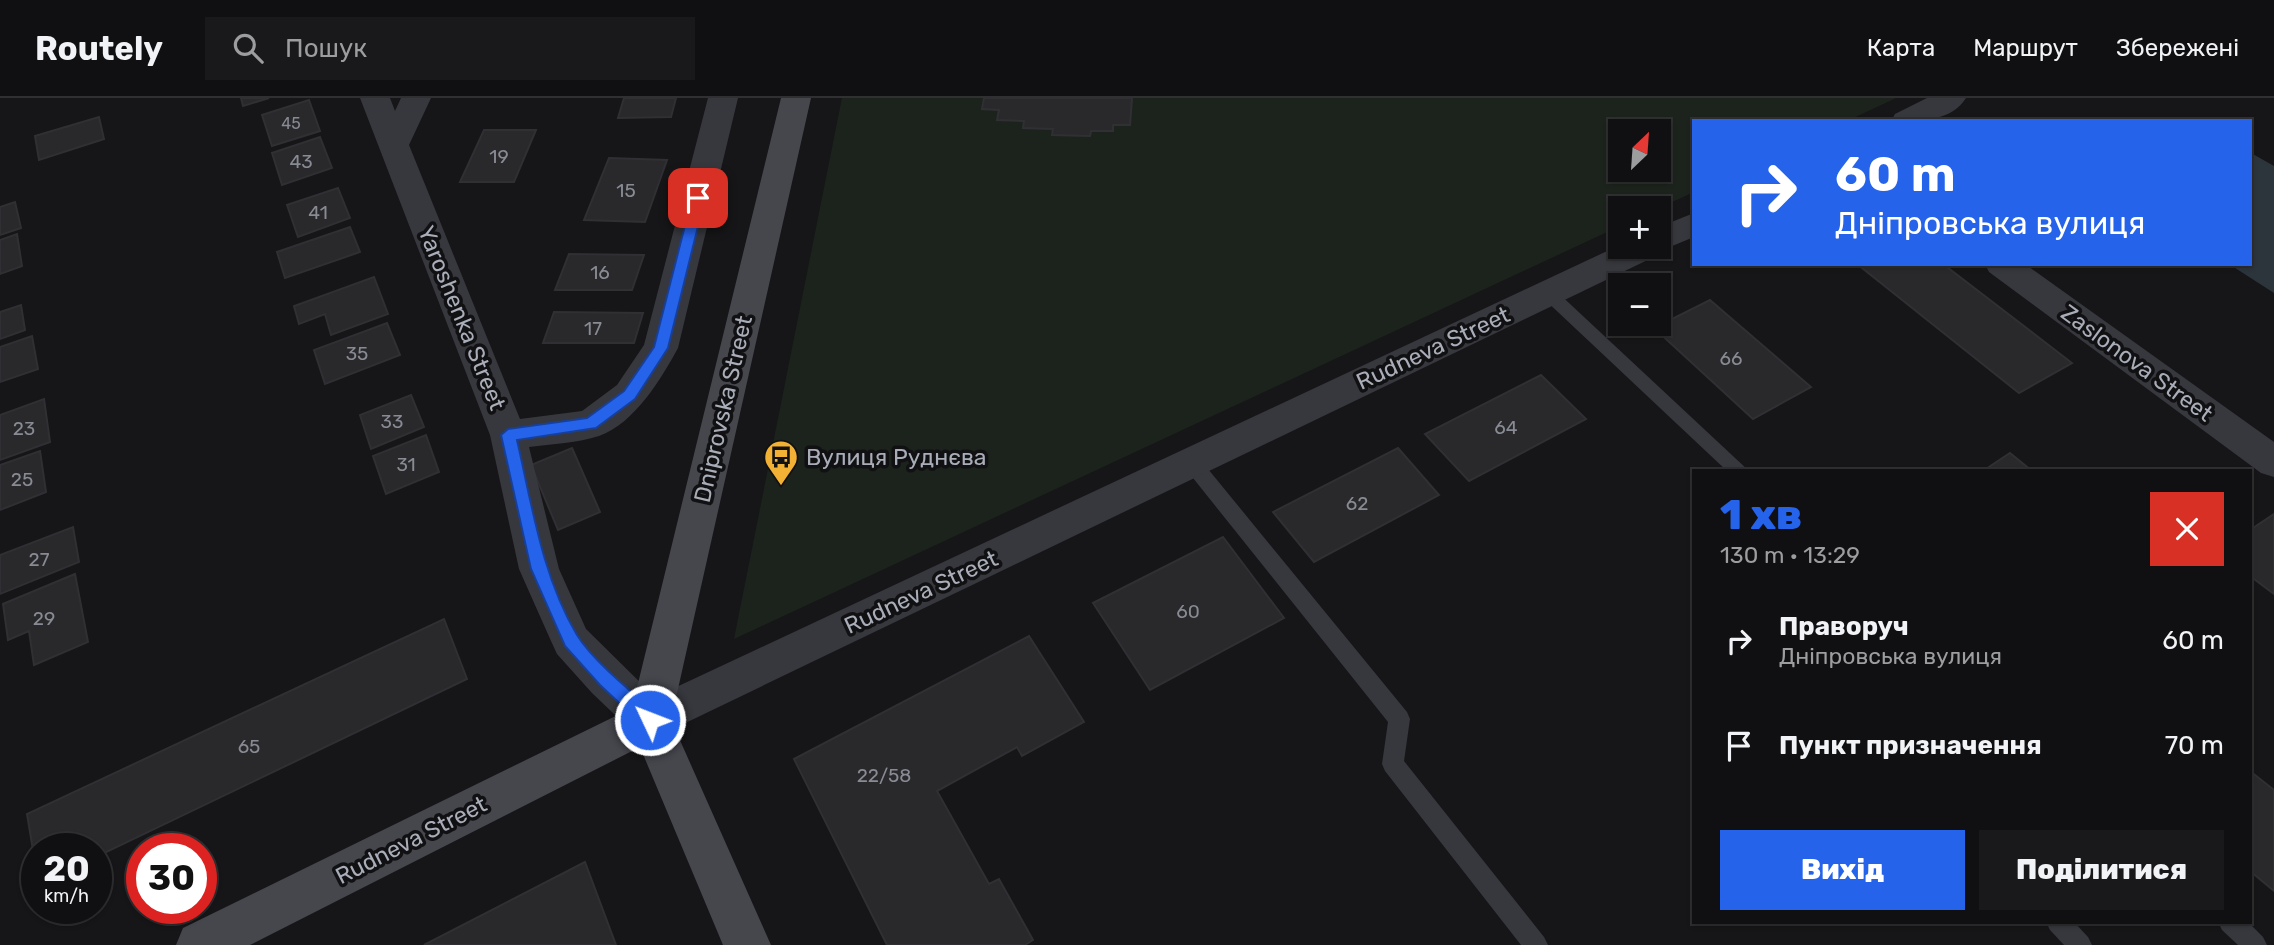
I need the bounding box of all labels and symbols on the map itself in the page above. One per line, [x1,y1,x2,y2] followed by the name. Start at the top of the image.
[281,114,301,133] house number: 45
[1608,119,1671,182] north arrow
[489,145,509,168] house number: 19
[289,150,313,173] house number: 43
[668,168,728,228] pin
[616,179,636,202] house number: 15
[308,201,328,224] house number: 41
[412,222,512,414] street label: Yaroshenka Street
[590,261,610,284] house number: 16
[2056,299,2218,427] street label: Zaslonova Street
[1352,300,1514,396] street label: Rudneva Street
[688,313,758,505] street label: Dniprovska Street
[584,317,602,340] house number: 17
[346,342,368,365] house number: 35
[1720,347,1742,370] house number: 66
[381,410,403,433] house number: 33
[1494,416,1518,439] house number: 64
[13,417,35,440] house number: 23
[762,438,800,487] bus stop icon: Вулиця Руднєва
[806,443,987,471] place label: Вулиця Руднєва
[396,453,416,476] house number: 31
[11,468,33,491] house number: 25
[1346,492,1368,515] house number: 62
[840,544,1002,640] street label: Rudneva Street
[29,548,50,571] house number: 27
[1176,600,1200,623] house number: 60
[33,607,55,630] house number: 29
[613,683,687,757] position arrow
[238,735,260,758] house number: 65
[857,764,911,787] house number: 22/58
[331,790,491,890] street label: Rudneva Street
[126,833,217,924] speed limit sign: 30

